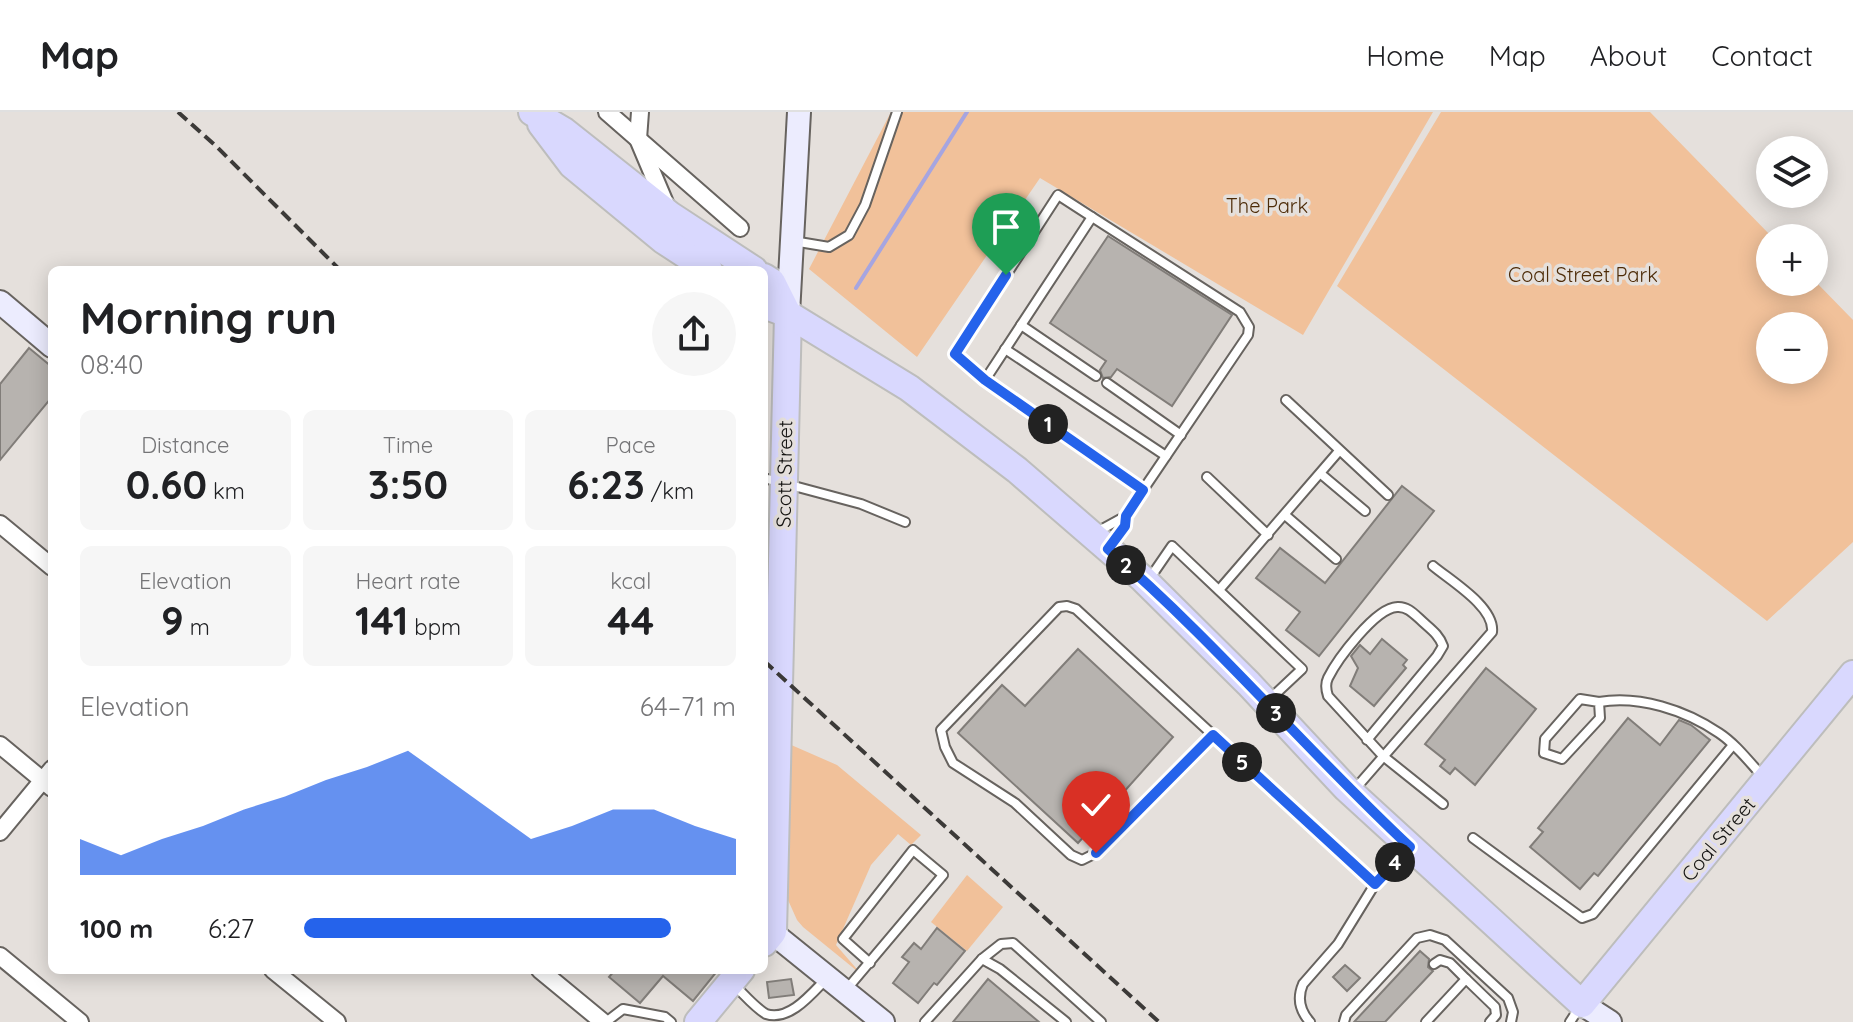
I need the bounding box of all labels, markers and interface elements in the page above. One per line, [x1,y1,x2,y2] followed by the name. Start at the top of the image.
[40,31,119,79] text: Map
[1366,38,1445,73] text: Home
[1489,38,1546,73] text: Map
[1590,38,1667,73] text: About
[1711,38,1813,73] text: Contact
[1756,136,1828,384] map controls
[1756,136,1828,208] button: layers
[972,193,1040,275] pin
[1226,193,1308,218] park label: The Park
[984,205,1028,249] icon: arrive
[1756,224,1828,296] button: +
[1508,262,1658,287] park label: Coal Street Park
[80,290,337,345] text: Morning run
[652,292,736,376] button: share
[1756,312,1828,384] button: −
[80,348,144,381] text: 08:40
[1028,404,1068,444] pin: 1
[1044,410,1052,438] text: 1
[771,420,797,528] street label: Scott Street
[141,431,229,459] text: Distance
[383,431,433,459] text: Time
[606,431,656,459] text: Pace
[126,459,207,509] text: 0.60
[368,459,448,509] text: 3:50
[567,459,645,509] text: 6:23
[207,477,245,505] text: km
[645,477,694,505] text: /km
[1106,545,1146,585] pin: 2
[1120,551,1132,579] text: 2
[139,567,232,595] text: Elevation
[356,567,460,595] text: Heart rate
[610,567,651,595] text: kcal
[161,595,184,645] text: 9
[355,595,408,645] text: 141
[607,595,654,645] text: 44
[184,613,210,641] text: m
[408,613,461,641] text: bpm
[80,690,190,723] text: Elevation
[640,690,736,723] text: 64–71 m
[1256,693,1296,733] pin: 3
[1270,699,1282,727] text: 3
[1222,742,1262,782] pin: 5
[1236,748,1248,776] text: 5
[1062,771,1130,853] pin
[1074,783,1118,827] icon: check
[1676,792,1760,886] street label: Coal Street
[1375,842,1415,882] pin: 4
[1389,848,1401,876] text: 4
[80,912,153,945] text: 100 m
[208,912,254,945] text: 6:27

